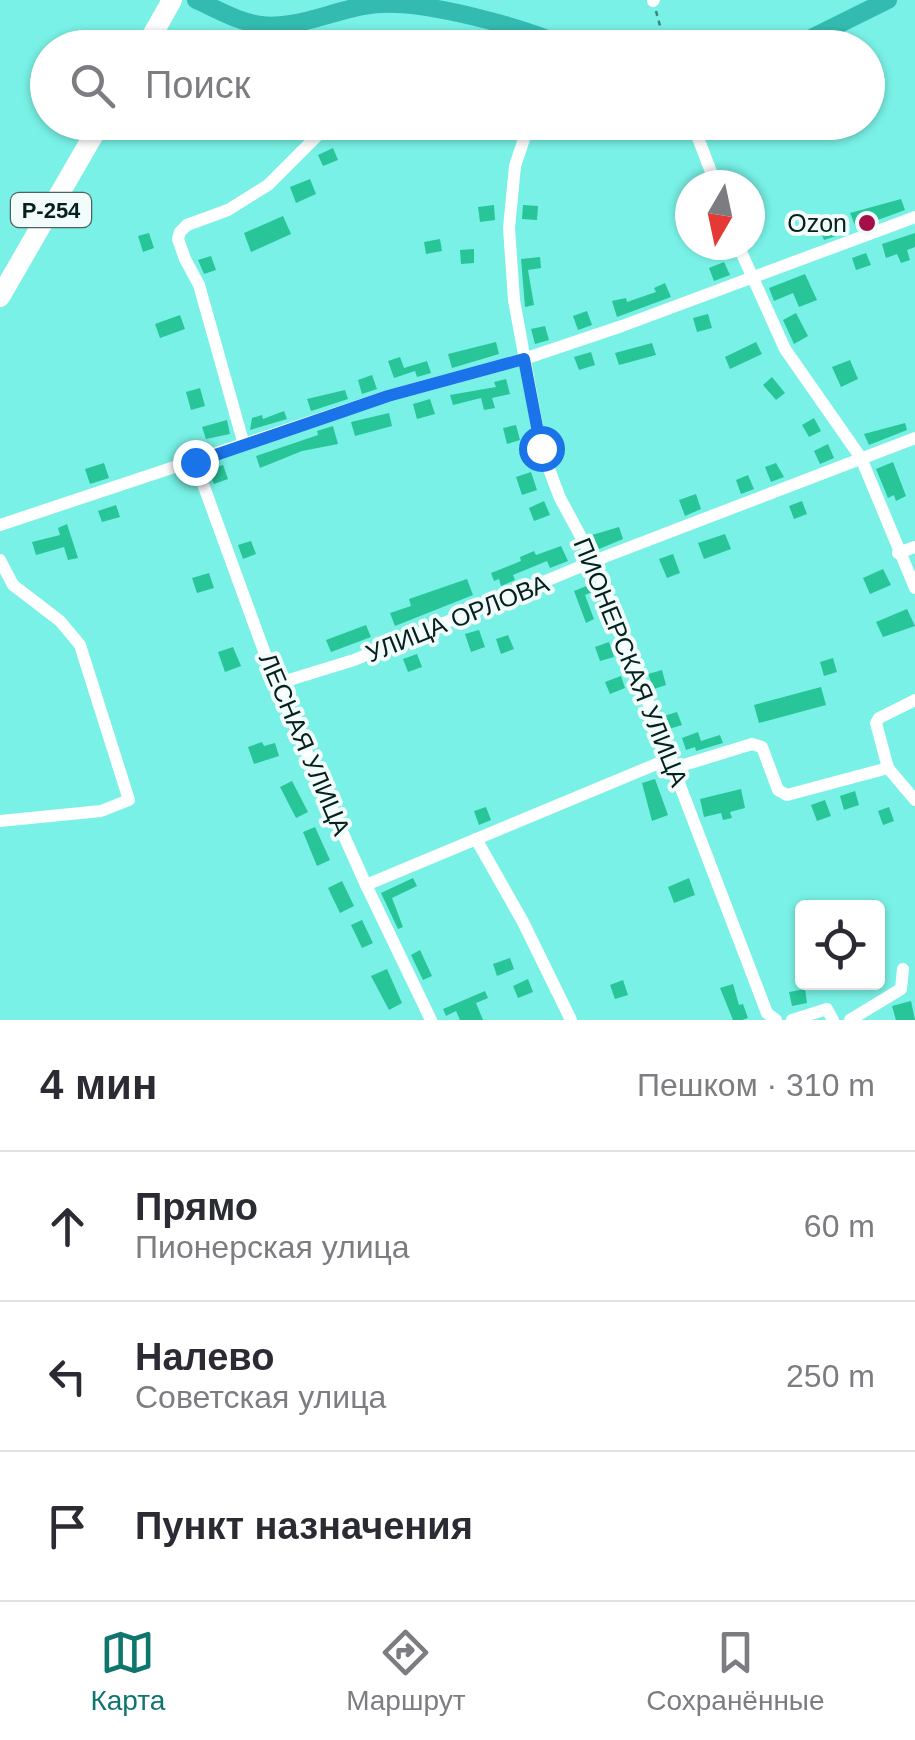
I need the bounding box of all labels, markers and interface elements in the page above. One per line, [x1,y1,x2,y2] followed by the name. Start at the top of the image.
[30,30,885,140] search box
[65,58,120,113] icon: search
[145,64,250,106] text: Поиск
[675,170,765,260] north arrow
[11,193,91,227] road number: Р-254
[787,209,847,237] place label: Ozon
[856,212,878,234] marker: Ozon
[519,426,565,472] route start
[173,440,219,486] route end
[568,534,694,791] street label: ПИОНЕРСКАЯ УЛИЦА
[362,568,553,667] street label: УЛИЦА ОРЛОВА
[254,649,356,840] street label: ЛЕСНАЯ УЛИЦА
[795,900,885,990] map controls
[795,900,885,990] button: locate
[40,1061,157,1108] text: 4 мин
[637,1067,875,1103] text: Пешком · 310 m
[135,1186,258,1228] text: Прямо
[40,1199,95,1254] icon: ahead
[804,1208,875,1244] text: 60 m
[135,1229,410,1265] text: Пионерская улица
[135,1336,274,1378] text: Налево
[40,1349,95,1404] icon: left
[786,1358,875,1394] text: 250 m
[135,1379,386,1415] text: Советская улица
[40,1499,95,1554] icon: arrive
[135,1505,473,1547] text: Пункт назначения
[90,1625,165,1717] tab: Карта
[346,1625,465,1717] tab: Маршрут
[646,1625,825,1717] tab: Сохранённые

